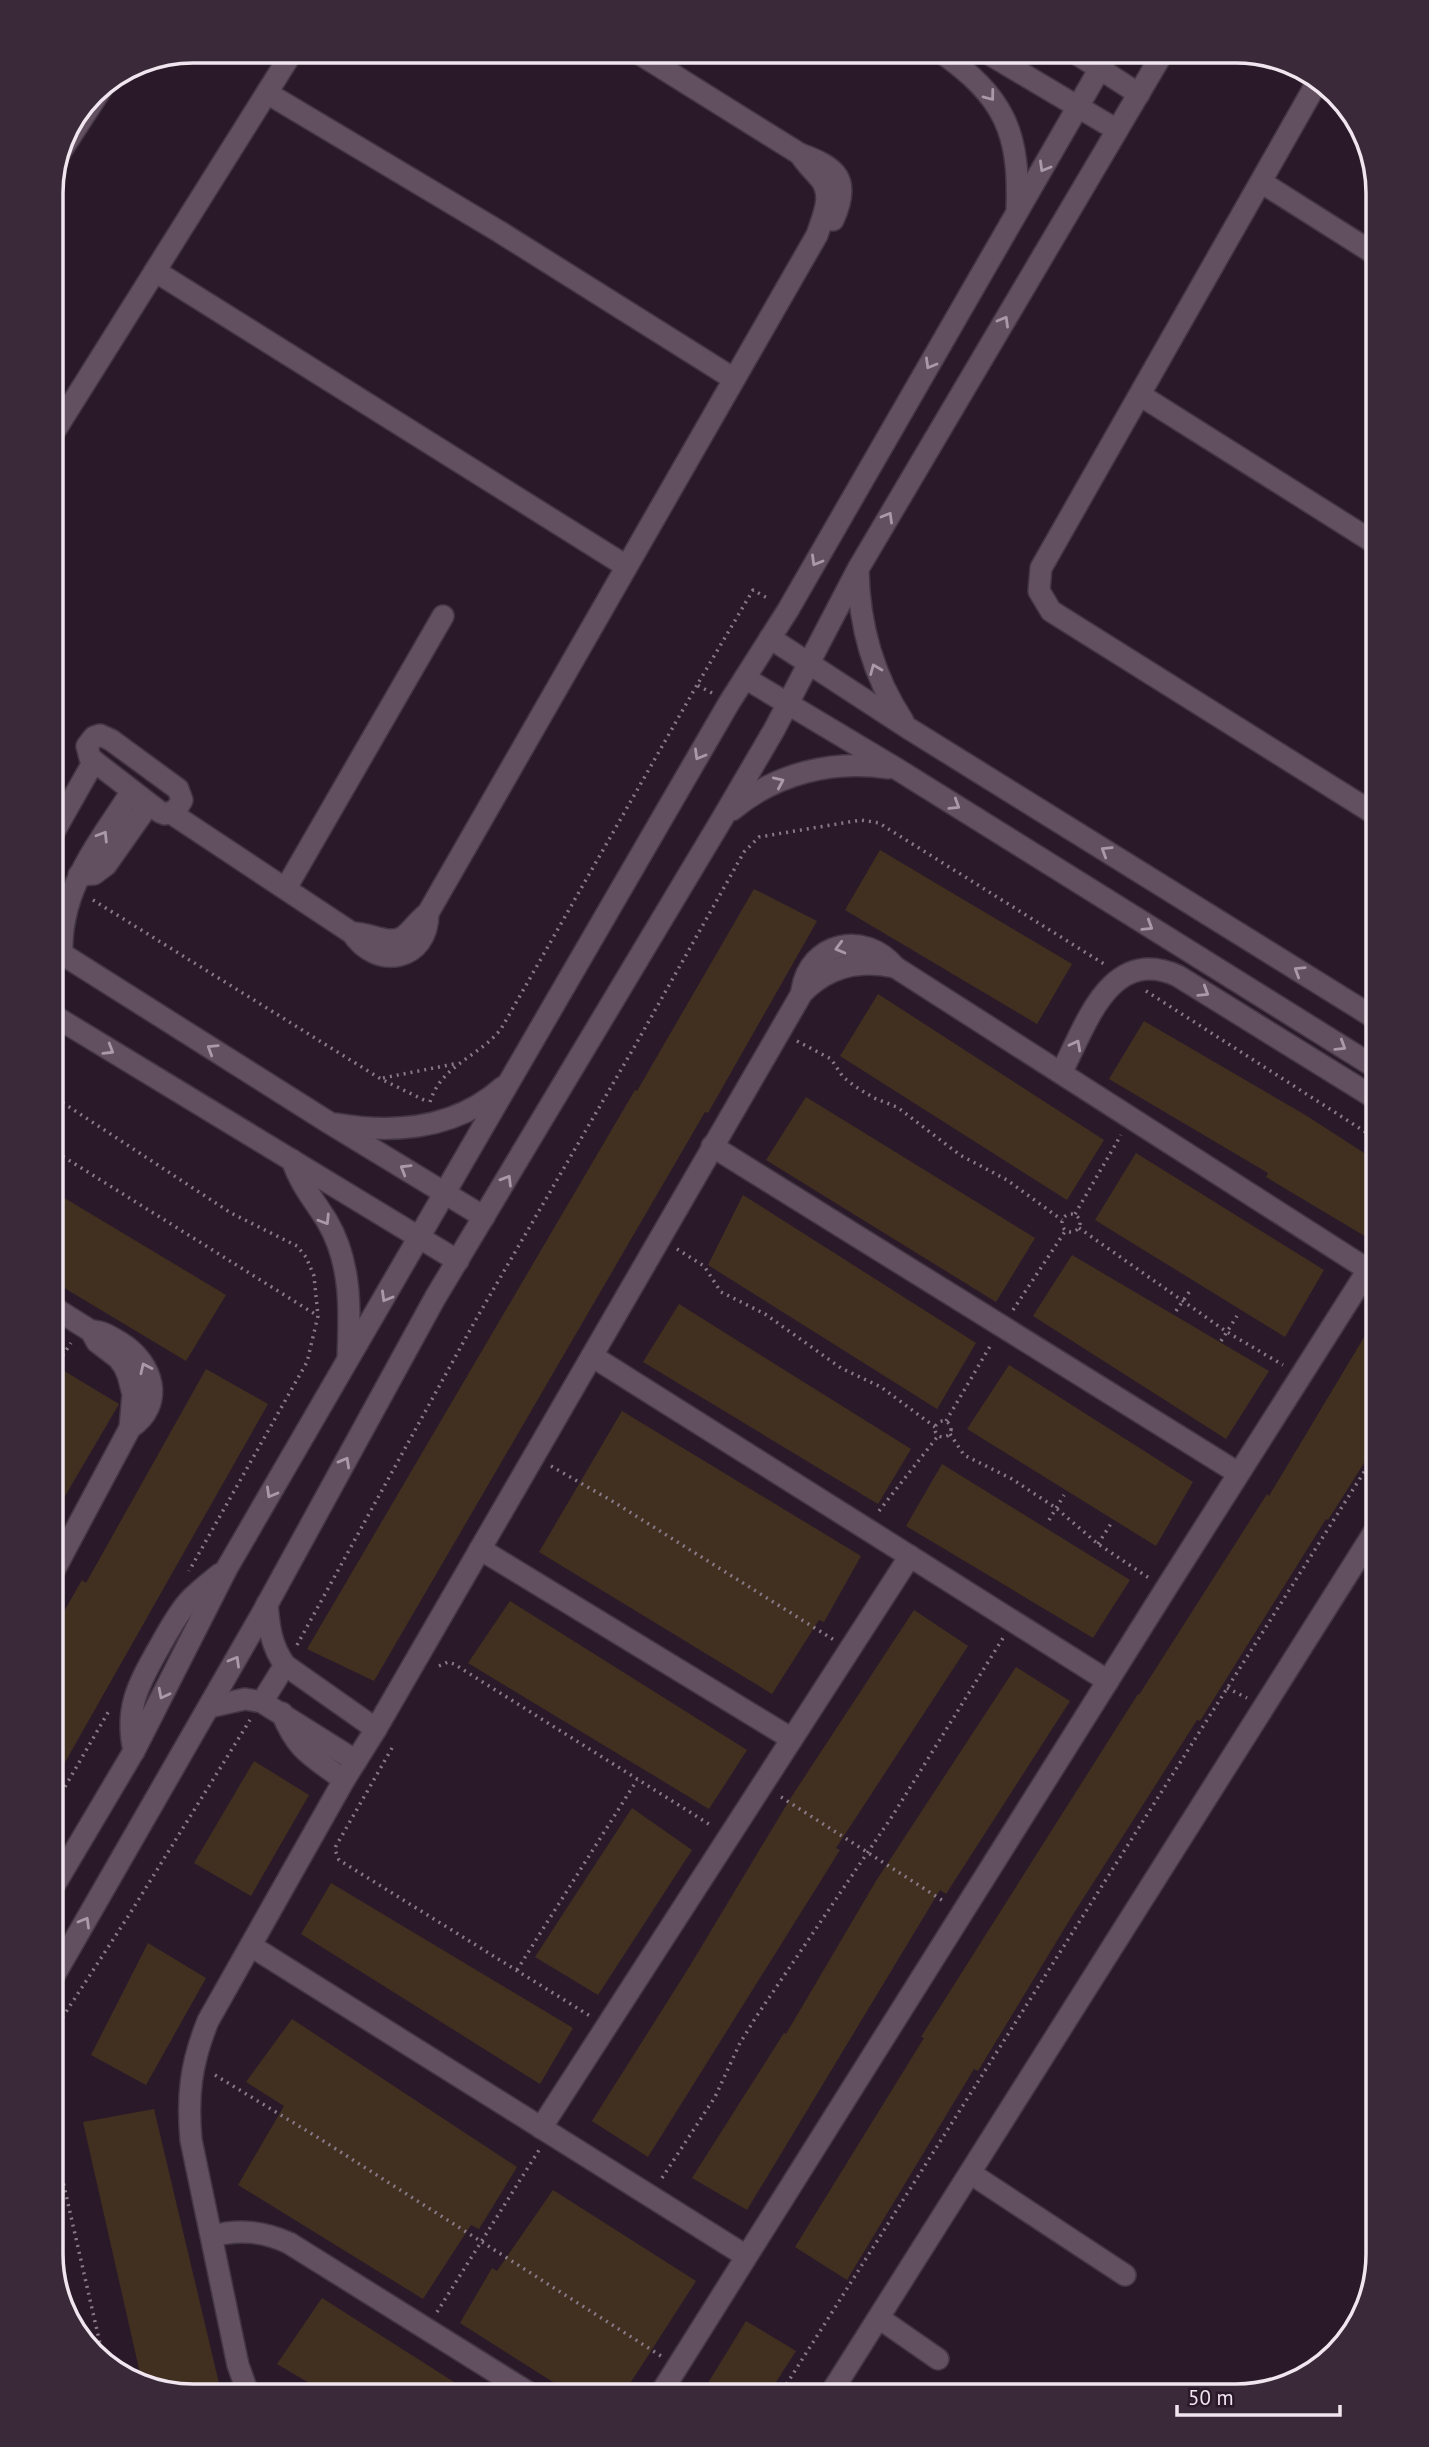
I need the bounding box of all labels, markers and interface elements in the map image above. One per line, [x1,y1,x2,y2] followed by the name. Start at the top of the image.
[982,88,994,100] one-way arrow
[1039,159,1052,172] one-way arrow
[996,316,1009,329] one-way arrow
[925,356,938,369] one-way arrow
[880,512,893,525] one-way arrow
[812,553,825,566] one-way arrow
[870,663,884,675] one-way arrow
[694,748,707,761] one-way arrow
[771,776,784,790] one-way arrow
[947,797,960,810] one-way arrow
[95,831,108,844] one-way arrow
[1101,847,1114,860] one-way arrow
[1140,917,1153,930] one-way arrow
[834,940,846,954] one-way arrow
[1294,967,1307,980] one-way arrow
[1196,983,1209,996] one-way arrow
[1333,1038,1346,1051] one-way arrow
[1067,1040,1081,1052] one-way arrow
[102,1041,115,1054] one-way arrow
[206,1045,219,1058] one-way arrow
[399,1165,412,1178] one-way arrow
[499,1174,512,1187] one-way arrow
[316,1212,329,1225] one-way arrow
[381,1290,394,1303] one-way arrow
[140,1363,153,1376] one-way arrow
[337,1457,350,1469] one-way arrow
[266,1486,279,1499] one-way arrow
[227,1656,240,1668] one-way arrow
[158,1687,172,1699] one-way arrow
[77,1917,90,1929] one-way arrow
[1177,2374,1340,2418] scale bar
[1188,2384,1234,2411] text: 50 m

